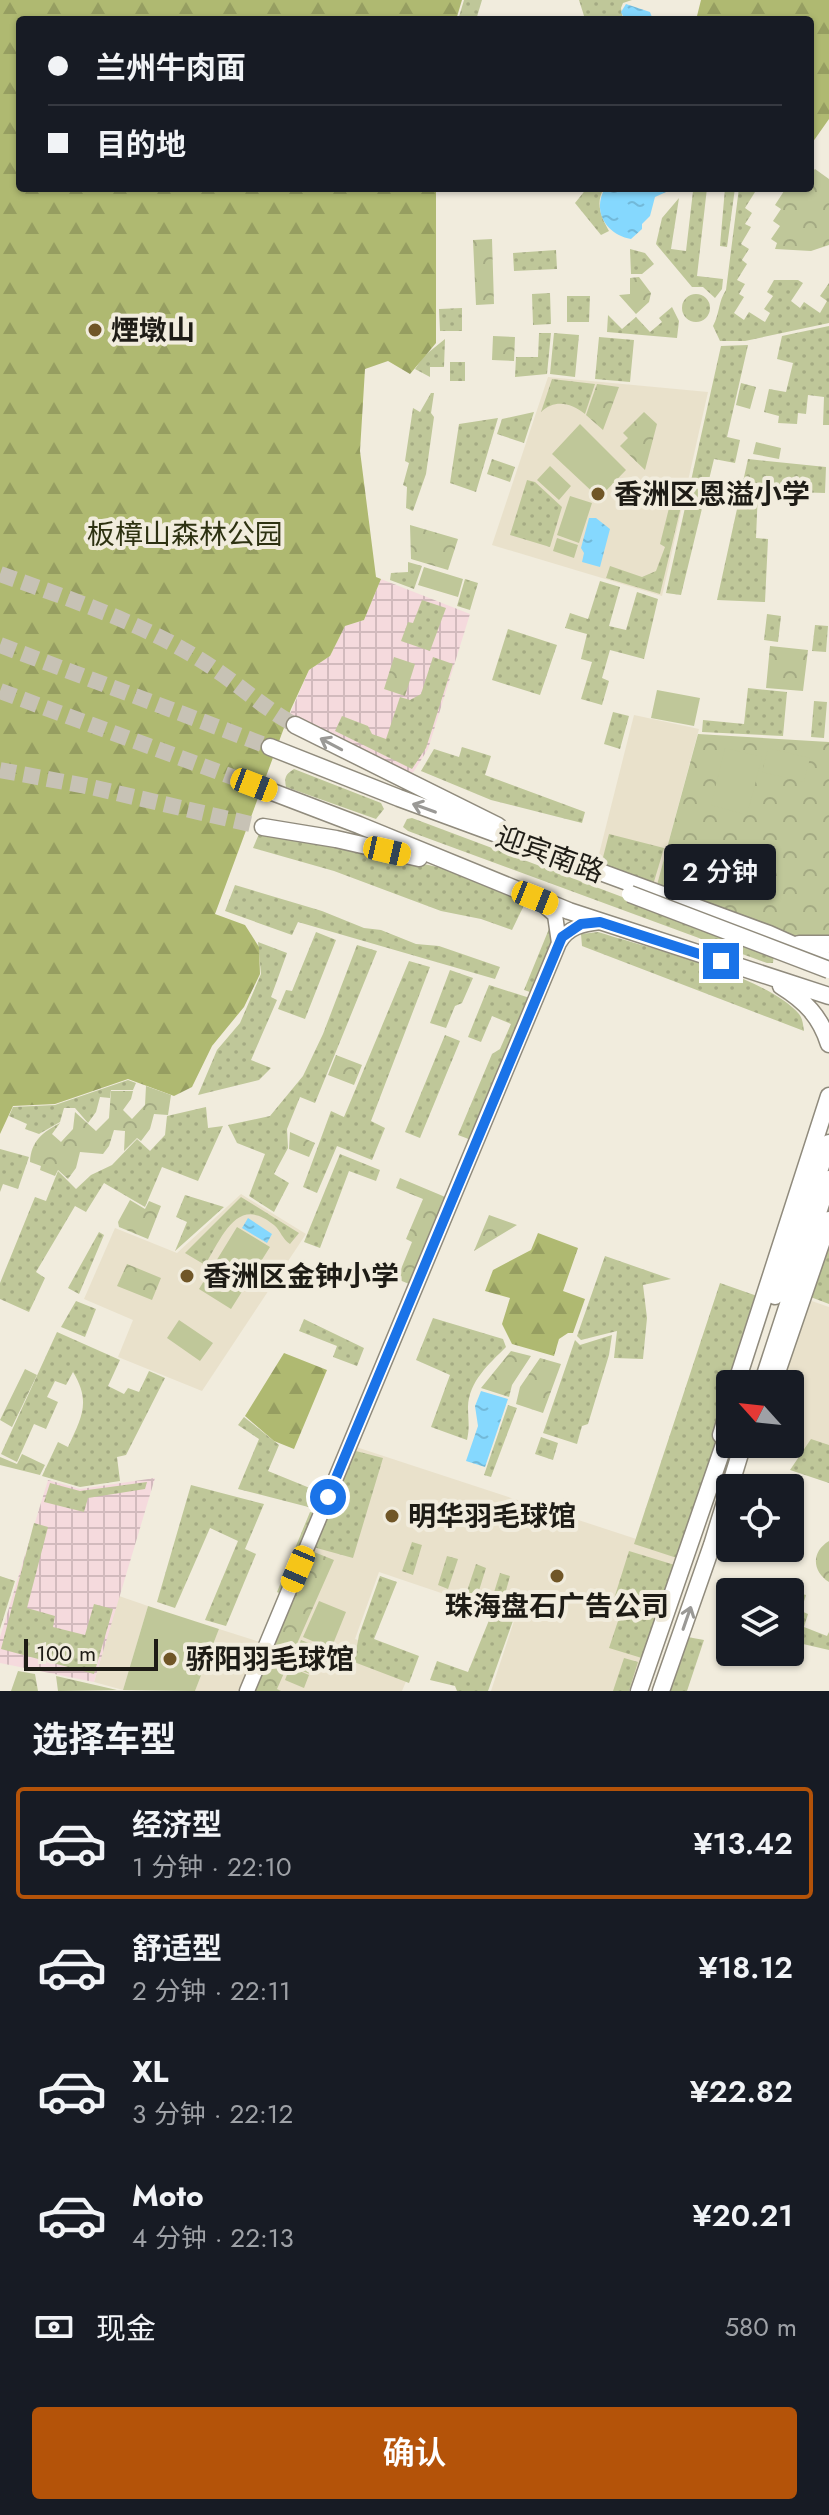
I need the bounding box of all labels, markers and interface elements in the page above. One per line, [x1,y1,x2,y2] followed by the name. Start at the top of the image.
[96,46,246,89] text: 兰州牛肉面
[96,123,186,166] text: 目的地
[111,310,195,351] place label: 煙墩山
[86,321,104,339] marker: 煙墩山
[614,474,810,515] place label: 香洲区恩溢小学
[589,485,607,503] marker: 香洲区恩溢小学
[87,514,283,555] park label: 板樟山森林公园
[319,735,343,751] one-way arrow
[227,765,281,805] car
[412,799,437,814] one-way arrow
[490,816,609,893] street label: 迎宾南路
[361,834,413,868] car
[665,845,777,901] callout: 2 分钟
[682,853,758,891] text: 2 分钟
[508,878,562,918] car
[703,943,739,979] route end
[203,1256,399,1297] place label: 香洲区金钟小学
[178,1267,196,1285] marker: 香洲区金钟小学
[716,1370,804,1458] north arrow
[716,1370,804,1666] map controls
[716,1474,804,1562] button: locate
[310,1479,346,1515] route start
[408,1496,576,1537] place label: 明华羽毛球馆
[383,1507,401,1525] marker: 明华羽毛球馆
[278,1542,318,1596] car
[548,1567,566,1585] marker: 珠海盘石广告公司
[716,1578,804,1666] button: layers
[445,1586,669,1627] place label: 珠海盘石广告公司
[680,1606,695,1631] one-way arrow
[24,1635,158,1671] scale bar
[36,1637,96,1669] text: 100 m
[186,1639,354,1680] place label: 骄阳羽毛球馆
[161,1650,179,1668] marker: 骄阳羽毛球馆
[32,1713,176,1765] text: 选择车型
[132,1803,222,1846] text: 经济型
[36,1807,108,1879] icon: car
[693,1822,793,1865] text: ¥13.42
[132,1848,292,1886] text: 1 分钟 · 22:10
[132,1927,222,1970] text: 舒适型
[36,1931,108,2003] icon: car
[698,1946,793,1989] text: ¥18.12
[132,1972,291,2010] text: 2 分钟 · 22:11
[132,2050,168,2093] text: XL
[36,2055,108,2127] icon: car
[690,2070,793,2113] text: ¥22.82
[132,2095,293,2133] text: 3 分钟 · 22:12
[132,2174,204,2217] text: Moto
[36,2179,108,2251] icon: car
[693,2194,793,2237] text: ¥20.21
[132,2219,294,2257] text: 4 分钟 · 22:13
[32,2305,76,2349] icon: cash
[96,2307,156,2350] text: 现金
[724,2308,797,2346] text: 580 m
[32,2407,797,2499] button: 确认

